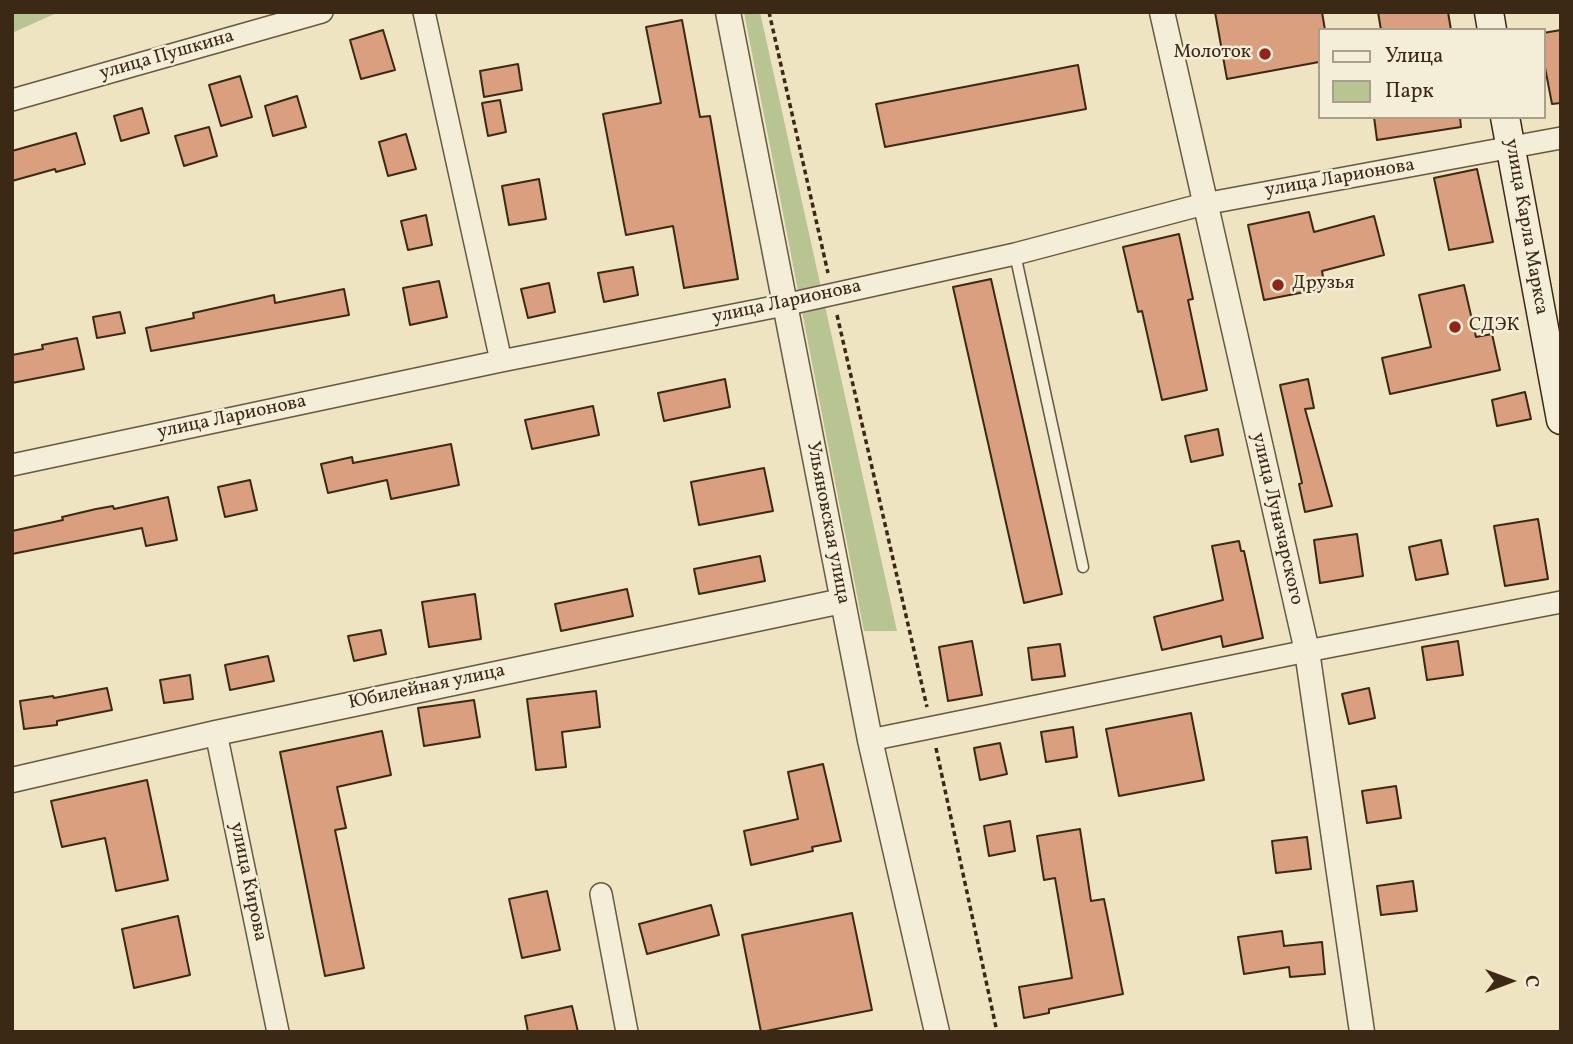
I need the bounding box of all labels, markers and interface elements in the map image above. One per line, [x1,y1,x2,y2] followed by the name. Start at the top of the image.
[97,26,237,86] street label: улица Пушкина
[1318,28,1545,119] legend
[1385,42,1443,71] text: Улица
[1173,43,1251,65] place label: Молоток
[1257,46,1273,62] marker: Молоток
[1385,77,1434,106] text: Парк
[1498,137,1552,317] street label: улица Карла Маркса
[1263,155,1417,203] street label: улица Ларионова
[1292,274,1354,296] place label: Друзья
[710,276,864,330] street label: улица Ларионова
[1270,277,1286,293] marker: Друзья
[1469,316,1519,338] place label: СДЭК
[1447,319,1463,335] marker: СДЭК
[155,391,309,445] street label: улица Ларионова
[1245,431,1307,607] street label: улица Луначарского
[800,440,854,606] street label: Ульяновская улица
[347,660,507,716] street label: Юбилейная улица
[223,820,271,944] street label: улица Кирова
[1475,946,1545,1016] north arrow
[1518,975,1544,987] text: С

